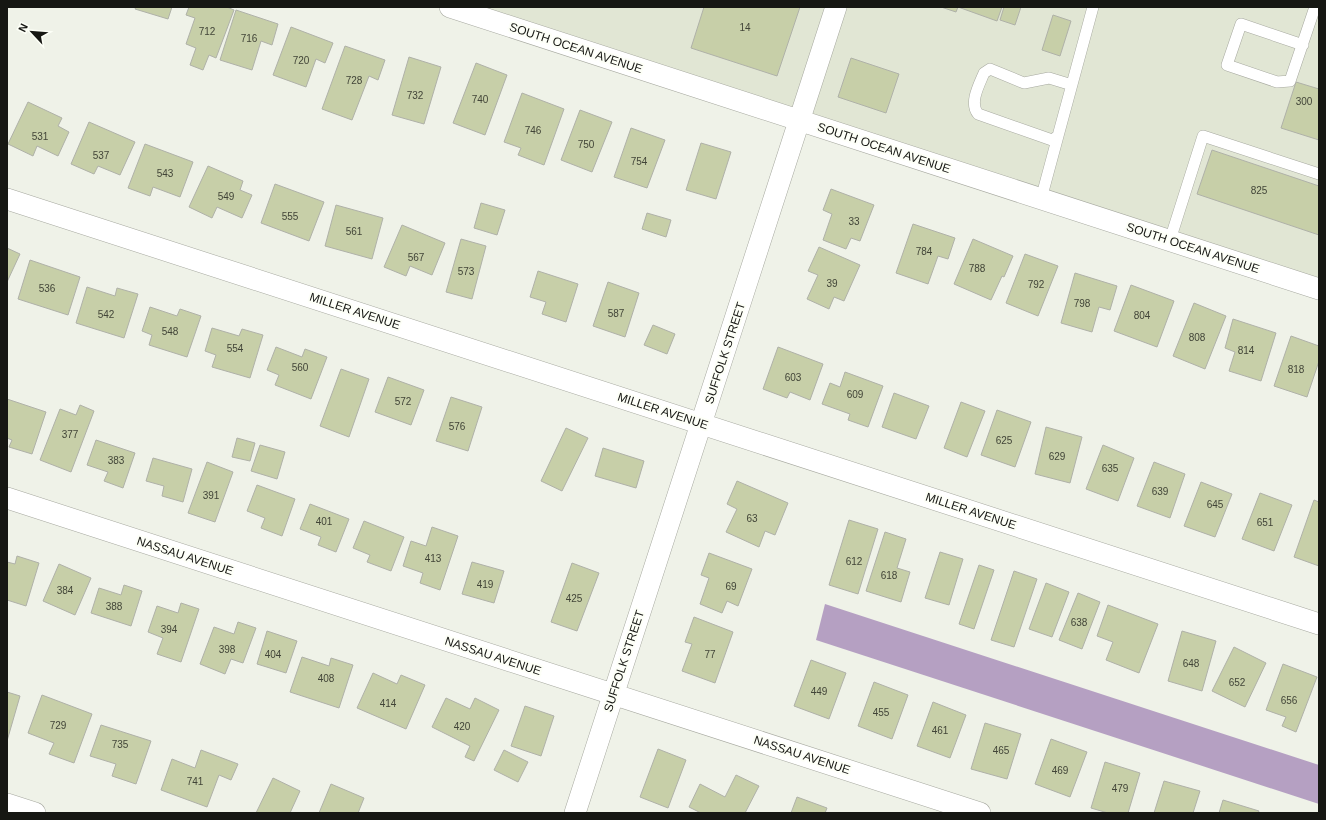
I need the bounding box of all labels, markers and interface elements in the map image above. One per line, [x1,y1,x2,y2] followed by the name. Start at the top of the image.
[12,12,52,52] north arrow
[508,20,644,76] street label: SOUTH OCEAN AVENUE
[16,21,30,34] text: N
[739,22,751,33] house number: 14
[199,26,216,37] house number: 712
[241,33,258,44] house number: 716
[293,55,310,66] house number: 720
[346,75,363,86] house number: 728
[407,90,424,101] house number: 732
[472,94,489,105] house number: 740
[1296,96,1313,107] house number: 300
[816,120,952,176] street label: SOUTH OCEAN AVENUE
[525,125,542,136] house number: 746
[32,131,49,142] house number: 531
[578,139,595,150] house number: 750
[93,150,110,161] house number: 537
[631,156,648,167] house number: 754
[157,168,174,179] house number: 543
[1251,185,1268,196] house number: 825
[218,191,235,202] house number: 549
[282,211,299,222] house number: 555
[848,216,860,227] house number: 33
[1125,220,1261,276] street label: SOUTH OCEAN AVENUE
[346,226,363,237] house number: 561
[916,246,933,257] house number: 784
[408,252,425,263] house number: 567
[969,263,986,274] house number: 788
[458,266,475,277] house number: 573
[826,278,838,289] house number: 39
[1028,279,1045,290] house number: 792
[39,283,56,294] house number: 536
[308,290,402,332] street label: MILLER AVENUE
[1074,298,1091,309] house number: 798
[702,300,748,406] street label: SUFFOLK STREET
[608,308,625,319] house number: 587
[98,309,115,320] house number: 542
[1134,310,1151,321] house number: 804
[162,326,179,337] house number: 548
[1189,332,1206,343] house number: 808
[227,343,244,354] house number: 554
[1238,345,1255,356] house number: 814
[292,362,309,373] house number: 560
[1288,364,1305,375] house number: 818
[785,372,802,383] house number: 603
[847,389,864,400] house number: 609
[616,390,710,432] street label: MILLER AVENUE
[395,396,412,407] house number: 572
[449,421,466,432] house number: 576
[62,429,79,440] house number: 377
[996,435,1013,446] house number: 625
[1049,451,1066,462] house number: 629
[108,455,125,466] house number: 383
[1102,463,1119,474] house number: 635
[1152,486,1169,497] house number: 639
[203,490,220,501] house number: 391
[924,490,1018,532] street label: MILLER AVENUE
[1207,499,1224,510] house number: 645
[746,513,758,524] house number: 63
[316,516,333,527] house number: 401
[1257,517,1274,528] house number: 651
[135,534,235,578] street label: NASSAU AVENUE
[425,553,442,564] house number: 413
[846,556,863,567] house number: 612
[881,570,898,581] house number: 618
[477,579,494,590] house number: 419
[725,581,737,592] house number: 69
[57,585,74,596] house number: 384
[566,593,583,604] house number: 425
[106,601,123,612] house number: 388
[601,608,647,714] street label: SUFFOLK STREET
[1071,617,1088,628] house number: 638
[161,624,178,635] house number: 394
[443,634,543,678] street label: NASSAU AVENUE
[219,644,236,655] house number: 398
[265,649,282,660] house number: 404
[704,649,716,660] house number: 77
[1183,658,1200,669] house number: 648
[318,673,335,684] house number: 408
[1229,677,1246,688] house number: 652
[811,686,828,697] house number: 449
[1281,695,1298,706] house number: 656
[380,698,397,709] house number: 414
[873,707,890,718] house number: 455
[50,720,67,731] house number: 729
[454,721,471,732] house number: 420
[932,725,949,736] house number: 461
[752,733,852,777] street label: NASSAU AVENUE
[112,739,129,750] house number: 735
[993,745,1010,756] house number: 465
[1052,765,1069,776] house number: 469
[187,776,204,787] house number: 741
[1112,783,1129,794] house number: 479

